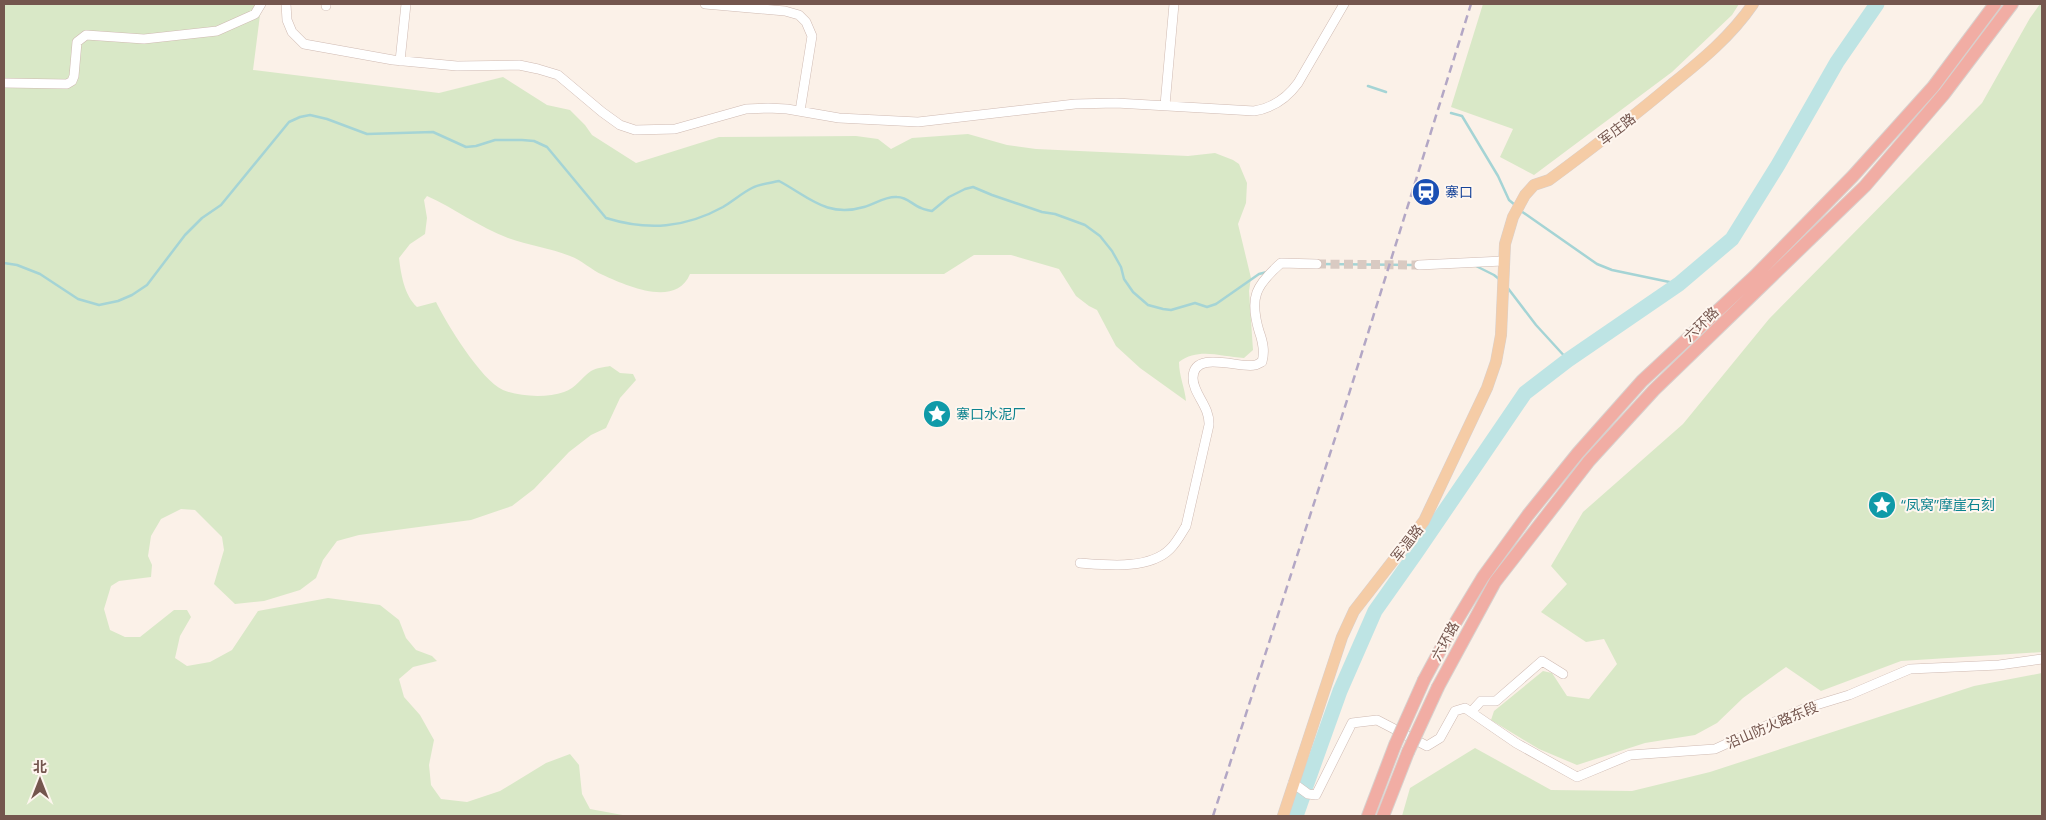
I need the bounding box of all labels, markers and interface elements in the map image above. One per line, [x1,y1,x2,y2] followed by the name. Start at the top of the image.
[1594,108,1639,149] street label: 军庄路
[1411,177,1441,207] station icon: 寨口
[1445,182,1473,201] place label: 寨口
[1679,302,1722,345] street label: 六环路
[922,399,952,429] place icon: 寨口水泥厂
[956,404,1026,423] place label: 寨口水泥厂
[1867,490,1897,520] place icon: “凤窝”摩崖石刻
[1901,495,1995,514] place label: “凤窝”摩崖石刻
[1386,520,1427,565] street label: 军温路
[1426,618,1463,664] street label: 六环路
[1723,697,1821,752] street label: 沿山防火路东段
[15,755,65,805] north arrow
[33,757,47,776] text: 北

